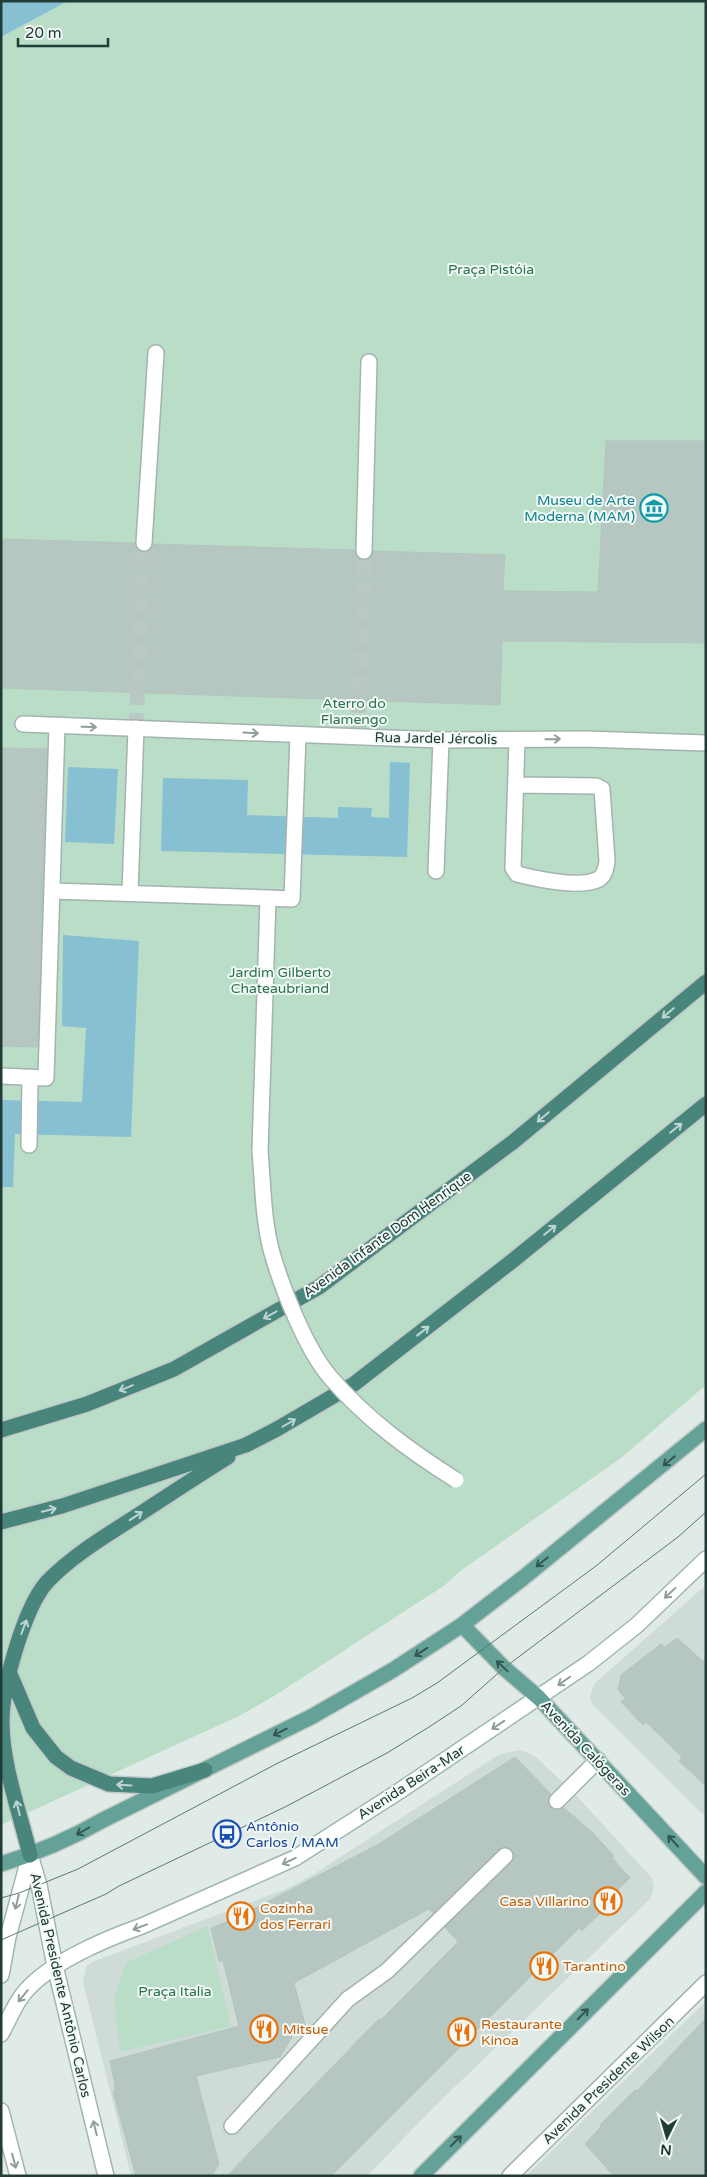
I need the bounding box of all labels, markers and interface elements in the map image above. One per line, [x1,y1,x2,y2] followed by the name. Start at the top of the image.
[18,15,108,47] scale bar
[25,24,62,42] text: 20 m
[448,261,534,278] park label: Praça Pistóia
[524,492,635,525] place label: Museu de Arte Moderna (MAM)
[639,493,669,523] museum icon: Museu de Arte Moderna (MAM)
[321,695,387,728] park label: Aterro do Flamengo
[80,722,96,732] one-way arrow
[243,729,259,738] one-way arrow
[375,729,498,748] street label: Rua Jardel Jércolis
[545,734,561,744] one-way arrow
[229,964,331,997] park label: Jardim Gilberto Chateaubriand
[662,1007,675,1018] one-way arrow
[537,1111,550,1122] one-way arrow
[670,1122,683,1133] one-way arrow
[300,1167,475,1301] street label: Avenida Infante Dom Henrique
[544,1225,557,1236] one-way arrow
[264,1310,278,1320] one-way arrow
[416,1326,429,1337] one-way arrow
[119,1384,134,1394] one-way arrow
[281,1417,295,1427] one-way arrow
[663,1455,676,1466] one-way arrow
[40,1505,56,1514] one-way arrow
[129,1510,143,1520] one-way arrow
[536,1557,549,1568] one-way arrow
[664,1587,677,1599] one-way arrow
[19,1620,29,1635] one-way arrow
[414,1647,428,1657] one-way arrow
[496,1660,509,1672] one-way arrow
[557,1676,571,1686] one-way arrow
[537,1697,634,1800] street label: Avenida Calógeras
[492,1720,506,1730] one-way arrow
[273,1728,288,1737] one-way arrow
[355,1741,469,1823] street label: Avenida Beira-Mar
[116,1780,132,1789] one-way arrow
[13,1800,22,1816] one-way arrow
[246,1818,339,1851] place label: Antônio Carlos / MAM
[212,1819,242,1849] bus stop icon: Antônio Carlos / MAM
[76,1826,91,1836] one-way arrow
[667,1835,679,1847] one-way arrow
[281,1856,296,1866] one-way arrow
[26,1871,95,2100] street label: Avenida Presidente Antônio Carlos
[593,1886,623,1916] restaurant icon: Casa Villarino
[499,1893,589,1910] place label: Casa Villarino
[12,1894,21,1910] one-way arrow
[260,1900,331,1933] place label: Cozinha dos Ferrari
[226,1901,256,1931] restaurant icon: Cozinha dos Ferrari
[133,1923,148,1932] one-way arrow
[529,1951,559,1981] restaurant icon: Tarantino
[563,1958,626,1975] place label: Tarantino
[138,1983,212,2000] park label: Praça Italia
[17,1989,28,2002] one-way arrow
[577,2009,589,2021] one-way arrow
[539,2013,678,2148] street label: Avenida Presidente Wilson
[249,2014,279,2044] restaurant icon: Mitsue
[481,2016,562,2049] place label: Restaurante Kinoa
[447,2017,477,2047] restaurant icon: Restaurante Kinoa
[283,2021,328,2038] place label: Mitsue
[642,2112,692,2162] north arrow
[89,2121,99,2137] one-way arrow
[450,2135,462,2148] one-way arrow
[660,2140,672,2158] text: N
[10,2152,19,2168] one-way arrow

